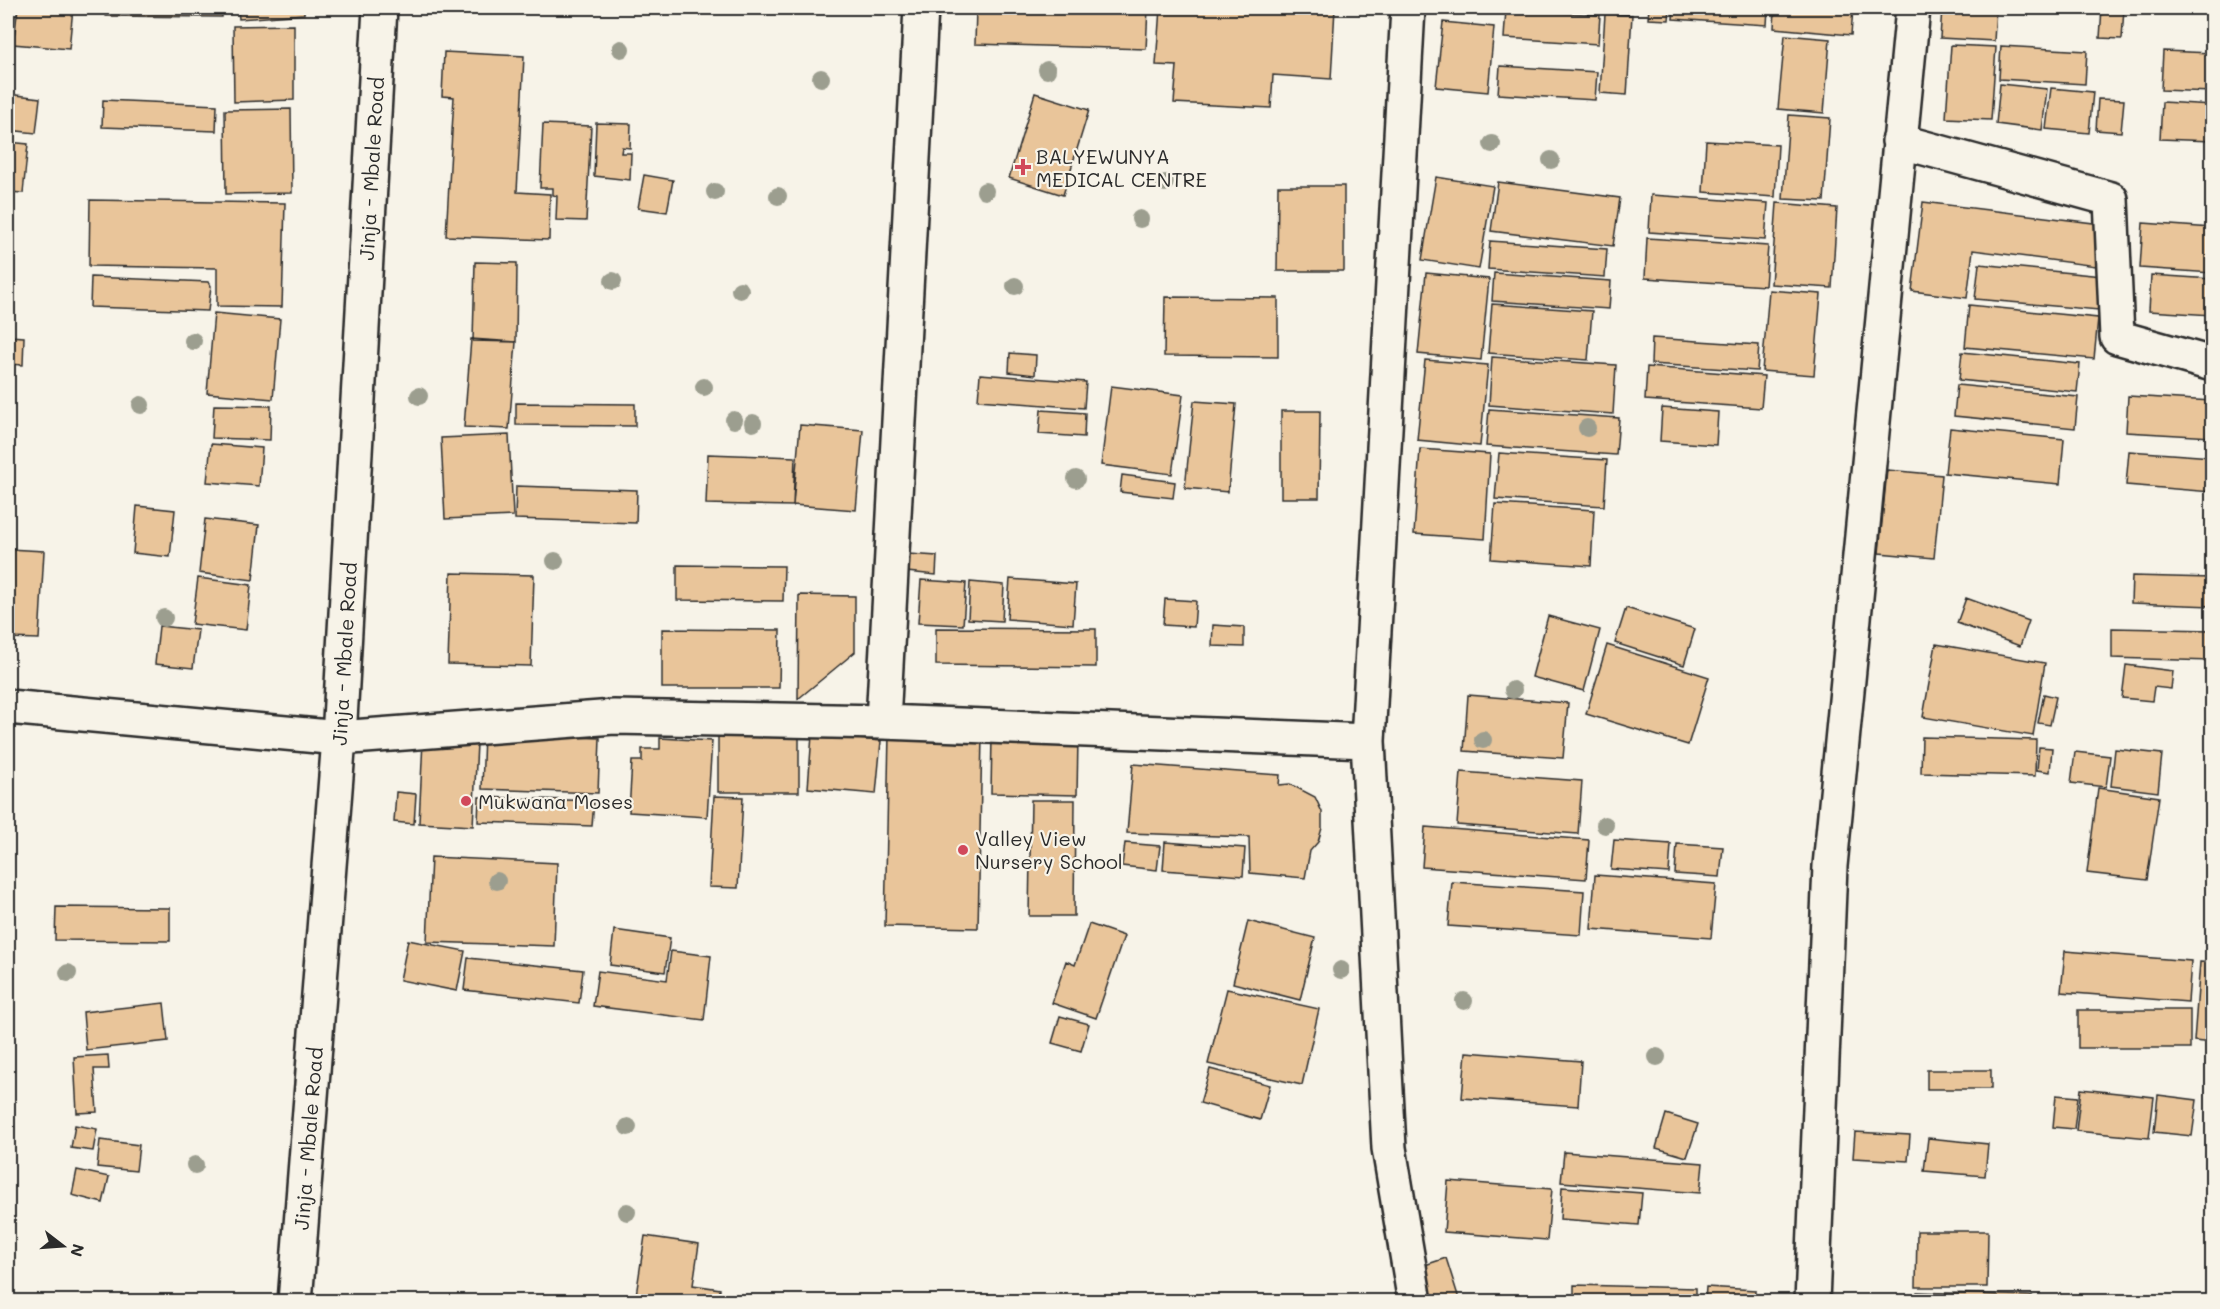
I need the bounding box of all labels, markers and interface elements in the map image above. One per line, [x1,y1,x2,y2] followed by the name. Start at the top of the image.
[353,76,389,261] street label: Jinja - Mbale Road
[1036,143,1207,192] place label: BALYEWUNYA MEDICAL CENTRE
[1014,158,1032,176] marker: BALYEWUNYA MEDICAL CENTRE
[325,561,362,746] street label: Jinja - Mbale Road
[478,788,633,814] place label: Mukwana Moses
[459,794,473,808] marker: Mukwana Moses
[975,825,1123,874] place label: Valley View Nursery School
[956,843,970,857] marker: Valley View Nursery School
[288,1046,328,1231] street label: Jinja - Mbale Road
[33,1216,93,1276] north arrow
[66,1242,90,1259] text: N

